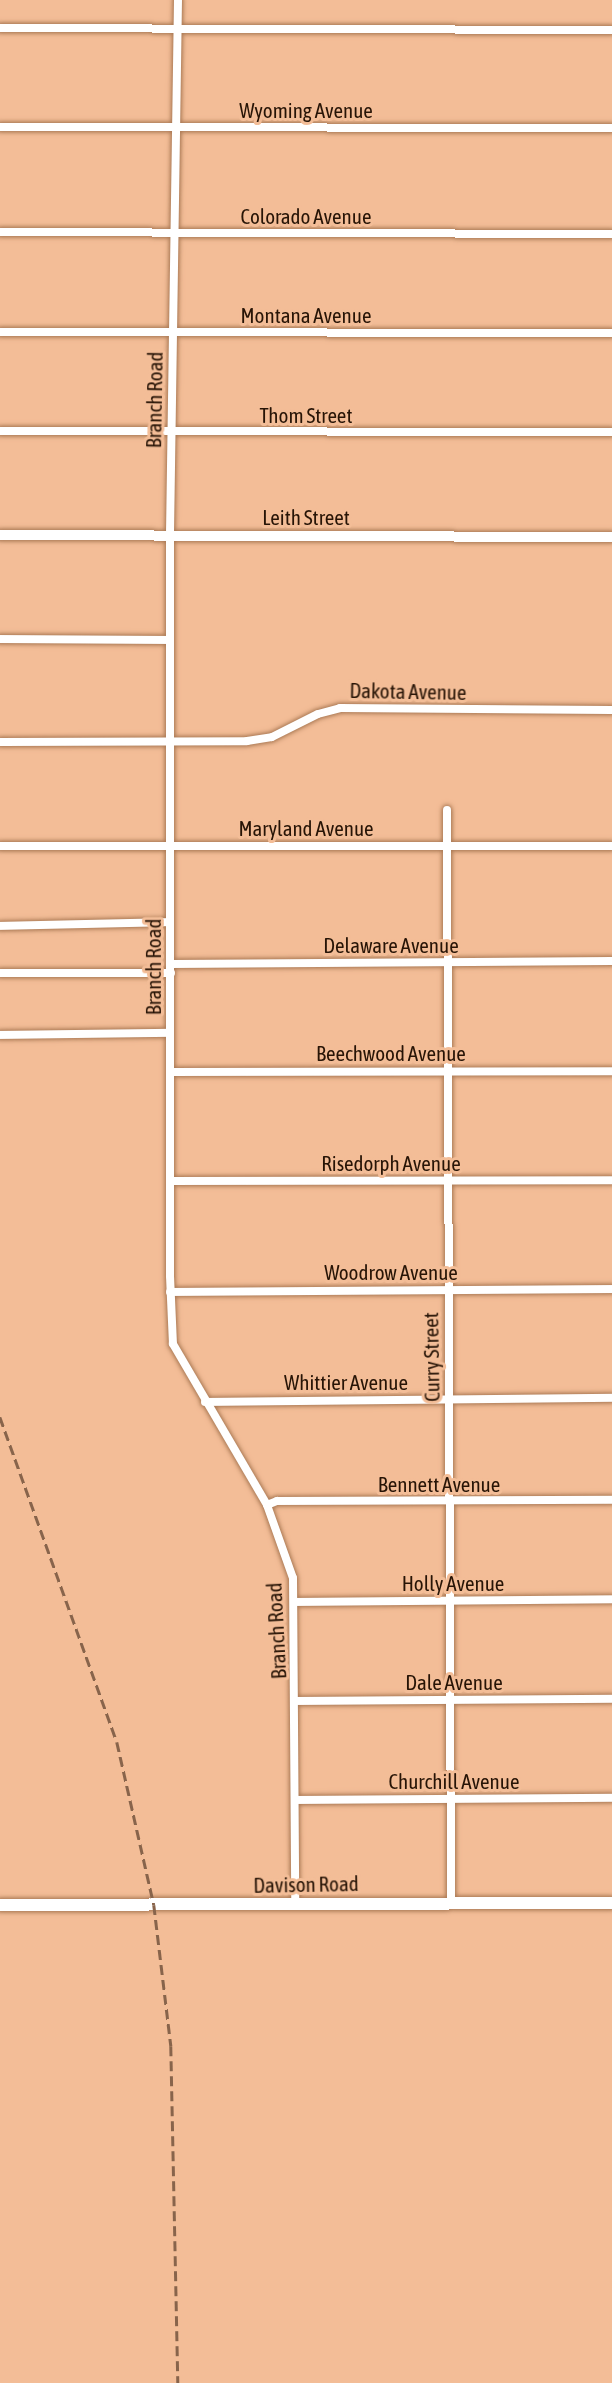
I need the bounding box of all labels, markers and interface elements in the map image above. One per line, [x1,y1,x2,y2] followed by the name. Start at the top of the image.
[239,97,373,123] street label: Wyoming Avenue
[241,203,371,229] street label: Colorado Avenue
[241,302,371,328] street label: Montana Avenue
[141,351,167,449] street label: Branch Road
[260,402,352,428] street label: Thom Street
[262,504,350,530] street label: Leith Street
[349,677,467,705] street label: Dakota Avenue
[238,815,374,841] street label: Maryland Avenue
[140,919,166,1015] street label: Branch Road
[323,932,459,958] street label: Delaware Avenue
[316,1040,466,1066] street label: Beechwood Avenue
[321,1150,461,1176] street label: Risedorph Avenue
[324,1259,458,1285] street label: Woodrow Avenue
[418,1312,444,1402] street label: Curry Street
[284,1369,408,1395] street label: Whittier Avenue
[378,1471,500,1497] street label: Bennett Avenue
[402,1570,504,1596] street label: Holly Avenue
[261,1582,291,1680] street label: Branch Road
[405,1669,503,1695] street label: Dale Avenue
[389,1768,519,1794] street label: Churchill Avenue
[253,1870,359,1898] street label: Davison Road

